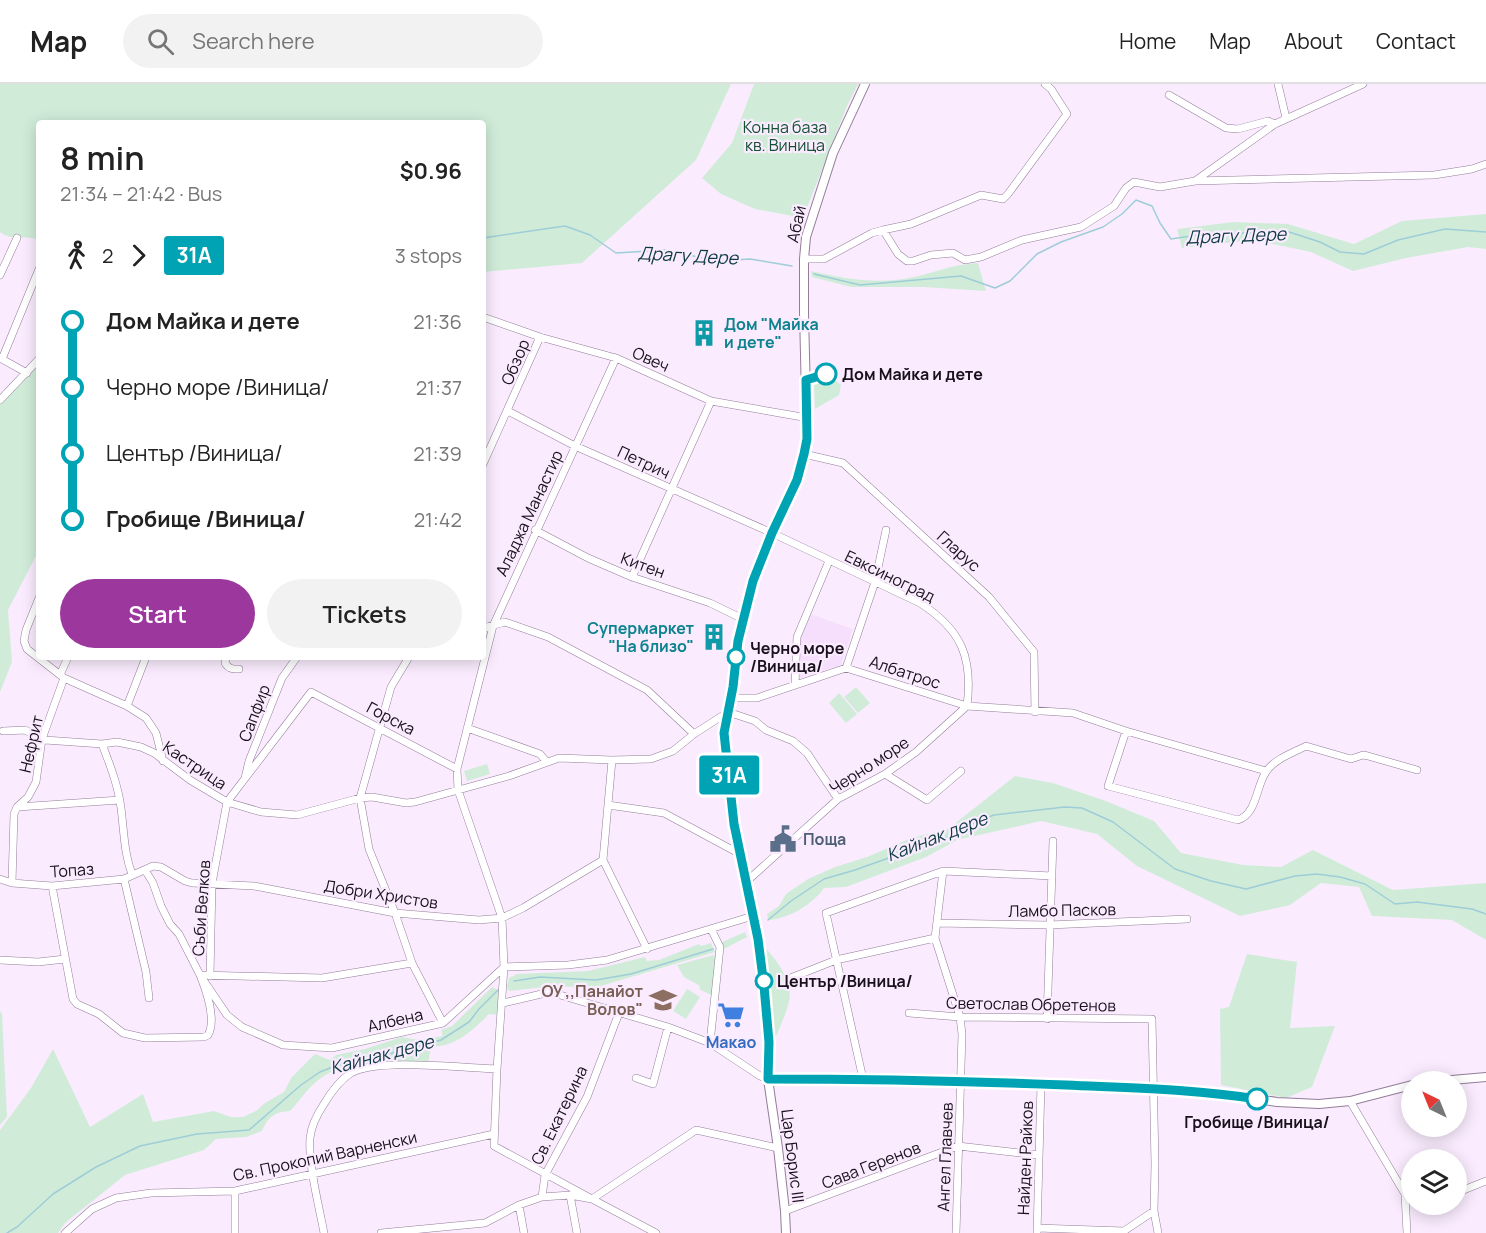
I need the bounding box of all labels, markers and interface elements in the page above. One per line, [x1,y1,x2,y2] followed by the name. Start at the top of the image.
[123,14,543,68] search box
[30,22,87,60] text: Map
[144,25,177,58] icon: search
[192,26,315,56] text: Search here
[1119,27,1176,55] text: Home
[1209,27,1251,55] text: Map
[1284,27,1343,55] text: About
[1376,27,1456,55] text: Contact
[743,116,827,156] park label: Конна база кв. Виница
[60,135,145,180] text: 8 min
[400,156,462,186] text: $0.96
[60,180,222,207] text: 21:34 – 21:42 · Bus
[781,203,811,245] street label: Абай
[1185,221,1288,249] water label: Драгу Дере
[60,239,93,272] icon: walk
[122,239,155,272] icon: forward
[637,240,740,270] water label: Драгу Дере
[176,241,212,269] text: 31А
[102,242,113,269] text: 2
[395,242,462,269] text: 3 stops
[106,306,300,336] text: Дом Майка и дете
[413,308,462,335] text: 21:36
[724,313,819,353] place label: Дом "Майка и дете"
[689,318,719,348] building icon: Дом "Майка и дете"
[496,336,534,388] street label: Обзор
[629,341,673,377] street label: Овеч
[815,363,837,385] marker: Дом Майка и дете
[842,363,983,385] place label: Дом Майка и дете
[106,372,329,402] text: Черно море /Виница/
[416,374,462,401] text: 21:37
[106,438,283,468] text: Център /Виница/
[413,440,462,467] text: 21:39
[614,440,674,484] street label: Петрич
[490,446,568,580] street label: Аладжа Манастир
[106,504,306,534] text: Гробище /Виница/
[414,506,462,533] text: 21:42
[933,526,986,576] street label: Гларус
[841,545,939,607] street label: Евксиноград
[618,547,668,583] street label: Китен
[60,579,255,648] button: Start
[267,579,462,648] button: Tickets
[587,617,694,657] place label: Супермаркет "На близо"
[699,622,729,652] building icon: Супермаркет "На близо"
[750,637,845,677] place label: Черно море /Виница/
[727,648,745,666] marker: Черно море /Виница/
[867,650,943,694] street label: Албатрос
[233,681,275,745] street label: Сапфир
[363,696,419,740] street label: Горска
[14,713,48,775] street label: Нефрит
[825,731,913,799] street label: Черно море
[159,736,231,794] street label: Кастрица
[694,756,764,794] line badge: 31А
[711,761,747,789] text: 31А
[883,805,992,866] water label: Кайнак дере
[768,824,798,854] public building icon: Поща
[803,828,846,850] place label: Поща
[49,857,95,883] street label: Топаз
[187,859,215,957] street label: Съби Велков
[322,874,440,914] street label: Добри Христов
[1008,898,1116,922] street label: Ламбо Пасков
[777,970,913,992] place label: Център /Виница/
[755,972,773,990] marker: Център /Виница/
[541,980,643,1020] place label: ОУ ,,Панайот Волов"
[648,985,678,1015] school or university icon: ОУ ,,Панайот Волов"
[946,992,1116,1016] street label: Светослав Обретенов
[716,1000,746,1030] supermarket icon: Макао
[365,1003,425,1037] street label: Албена
[327,1028,438,1079] water label: Кайнак дере
[706,1031,756,1053] place label: Макао
[526,1062,592,1168] street label: Св. Екатерина
[1401,1071,1467,1137] north arrow
[1401,1071,1467,1215] map controls
[1246,1088,1268,1110] marker: Гробище /Виница/
[1012,1100,1038,1215] street label: Найден Райков
[932,1102,958,1212] street label: Ангел Главчев
[776,1108,810,1204] street label: Цар Борис III
[1184,1111,1330,1133] place label: Гробище /Виница/
[231,1126,419,1186] street label: Св. Прокопий Варненски
[819,1136,924,1194] street label: Сава Геренов
[1401,1149,1467,1215] button: layers

